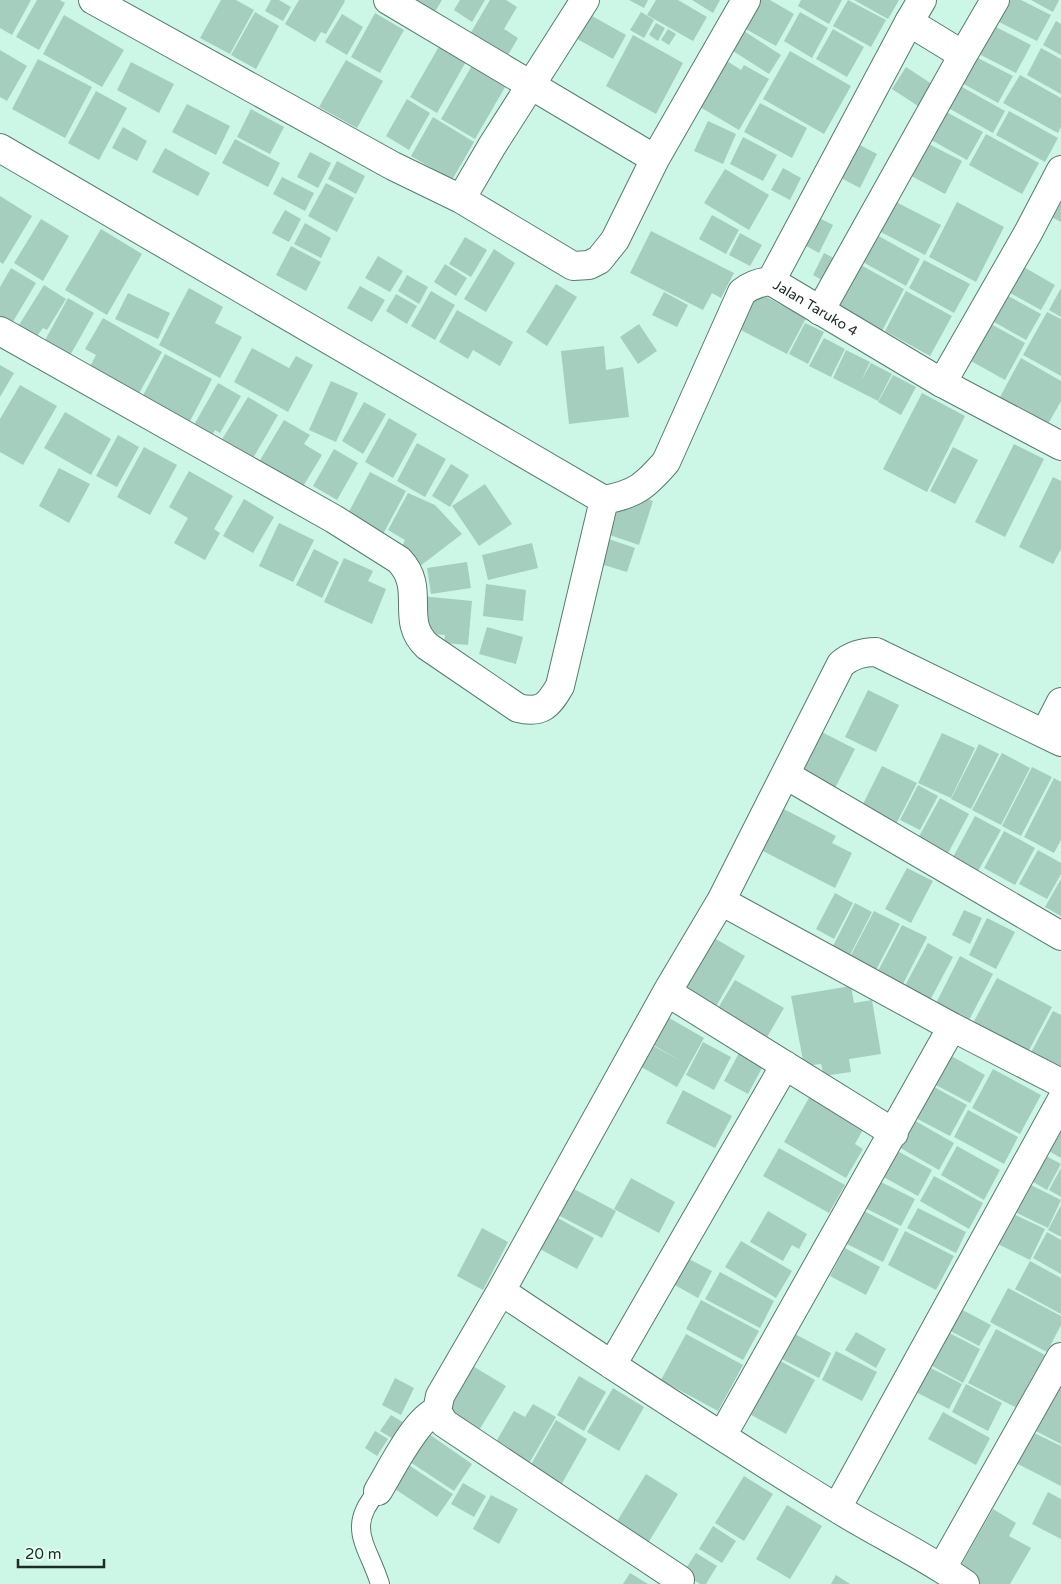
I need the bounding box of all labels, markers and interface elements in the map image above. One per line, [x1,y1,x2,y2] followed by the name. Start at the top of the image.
[770,276,861,340] street label: Jalan Taruko 4
[18,1536,104,1568] scale bar
[25,1545,62,1563] text: 20 m

